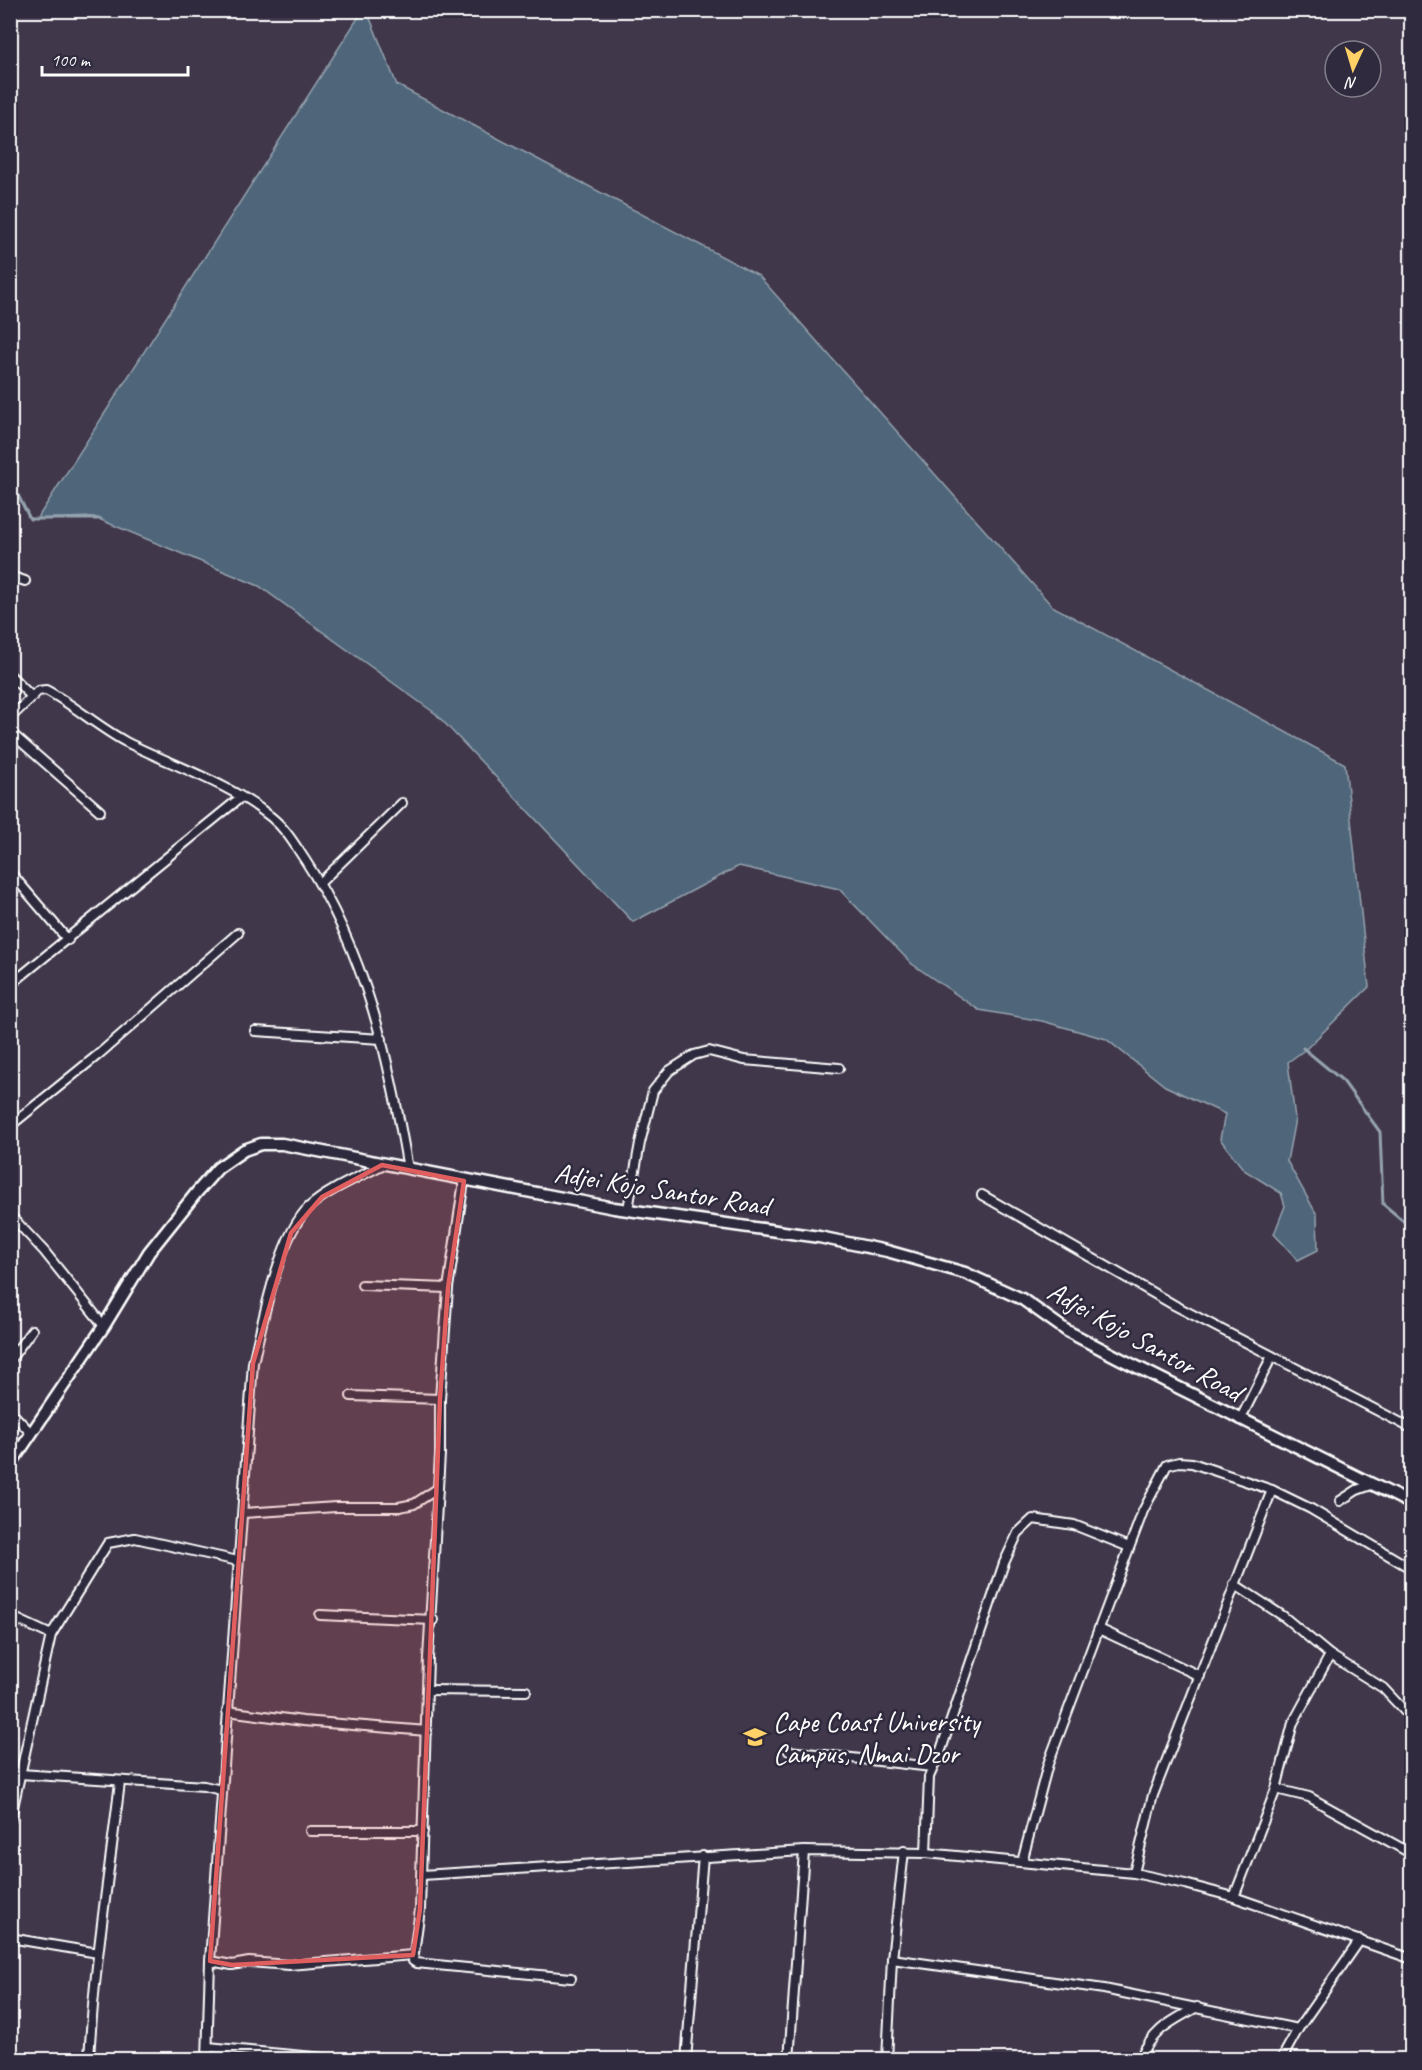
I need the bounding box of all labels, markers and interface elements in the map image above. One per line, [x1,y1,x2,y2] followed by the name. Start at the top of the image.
[42,39,188,77] scale bar
[1323,39,1383,99] north arrow
[51,49,92,71] text: 100 m
[1343,72,1358,93] text: N
[552,1155,776,1224] street label: Adjei Kojo Santor Road
[1041,1273,1252,1411] street label: Adjei Kojo Santor Road
[773,1704,982,1771] place label: Cape Coast University Campus, Nmai Dzor
[742,1724,768,1750] school or university icon: Cape Coast University Campus, Nmai Dzor

